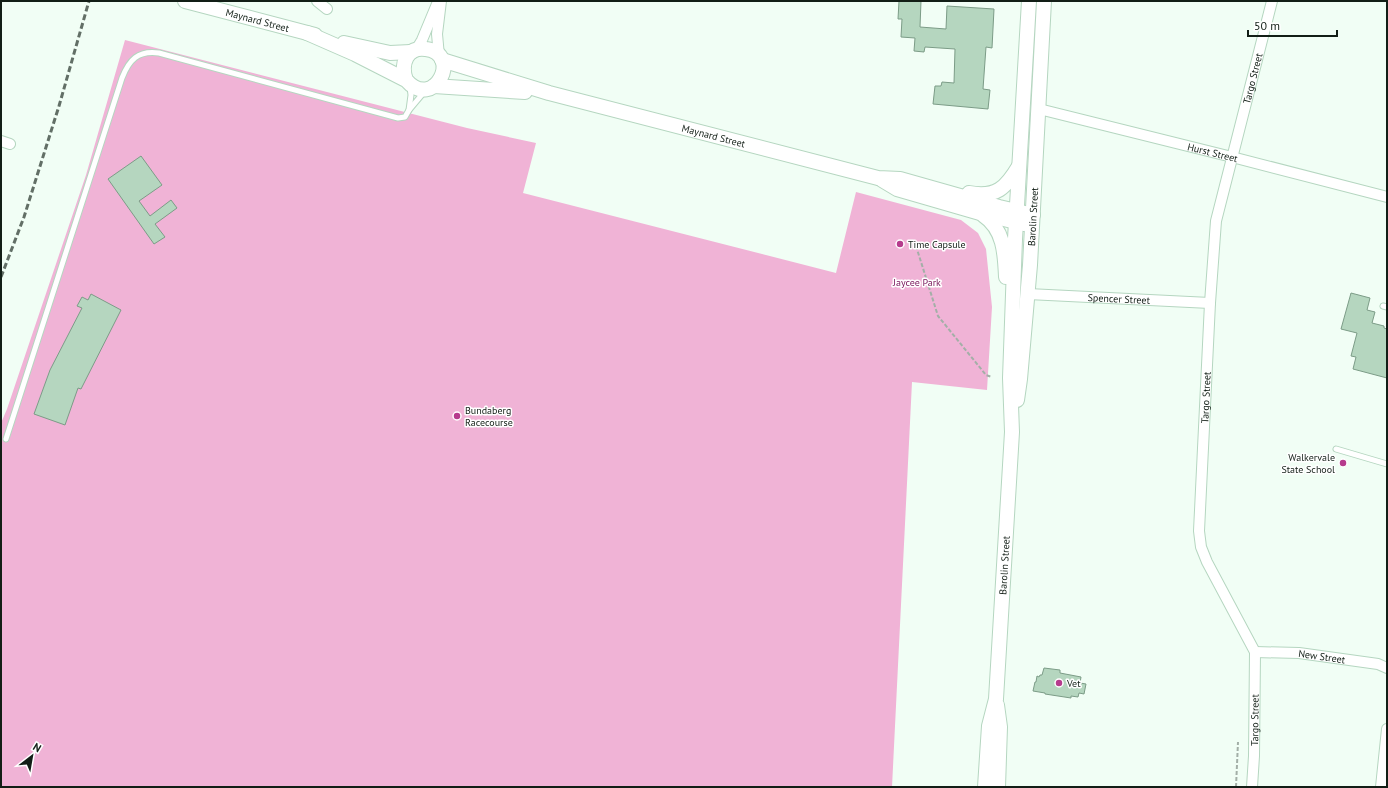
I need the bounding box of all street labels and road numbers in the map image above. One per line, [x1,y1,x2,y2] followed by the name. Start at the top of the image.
[224,6,291,35] street label: Maynard Street
[1240,51,1266,105] street label: Targo Street
[680,122,747,151] street label: Maynard Street
[1186,140,1240,165] street label: Hurst Street
[1025,186,1041,247] street label: Barolin Street
[1087,291,1151,307] street label: Spencer Street
[1198,371,1214,424] street label: Targo Street
[996,535,1013,595] street label: Barolin Street
[1297,647,1347,666] street label: New Street
[1248,693,1262,746] street label: Targo Street

